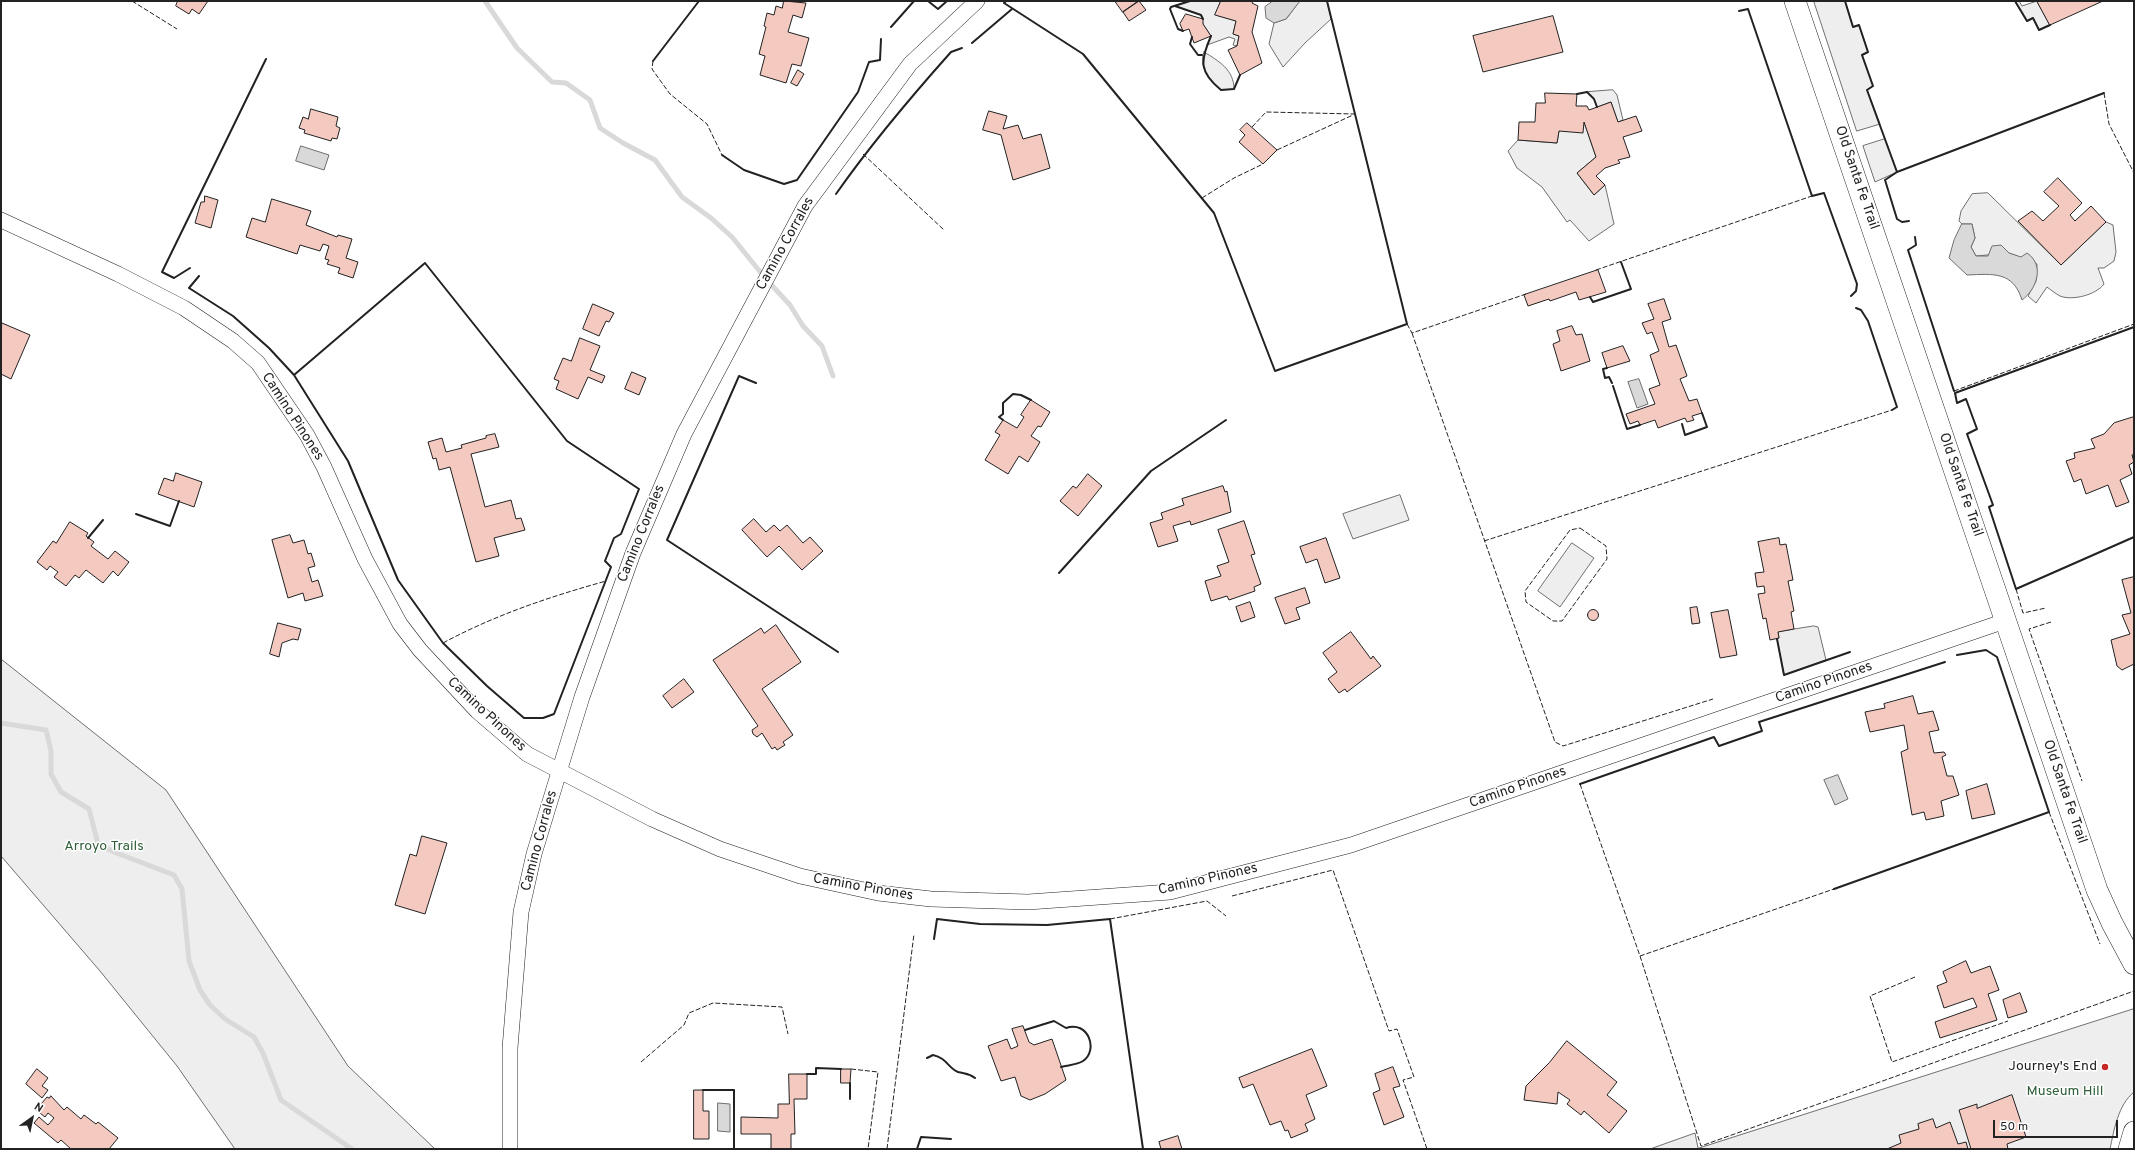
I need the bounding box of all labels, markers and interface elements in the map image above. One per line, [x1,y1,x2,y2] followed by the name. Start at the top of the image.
[1830,124,1882,232] street label: Old Santa Fe Trail
[754,195,818,293] street label: Camino Corrales
[257,370,327,464] street label: Camino Pinones
[1934,431,1986,539] street label: Old Santa Fe Trail
[615,483,669,585] street label: Camino Corrales
[1773,659,1875,707] street label: Camino Pinones
[443,674,529,756] street label: Camino Pinones
[2038,738,2090,846] street label: Old Santa Fe Trail
[1467,764,1569,812] street label: Camino Pinones
[518,789,562,893] street label: Camino Corrales
[64,839,144,855] park label: Arroyo Trails
[1157,860,1259,900] street label: Camino Pinones
[812,871,914,905] street label: Camino Pinones
[2008,1059,2097,1075] place label: Journey's End
[2100,1062,2110,1072] marker: Journey's End
[2027,1084,2103,1100] park label: Museum Hill
[12,1098,52,1138] north arrow
[31,1100,46,1116] text: N
[1995,1112,2120,1138] scale bar
[2000,1119,2028,1135] text: 50 m

